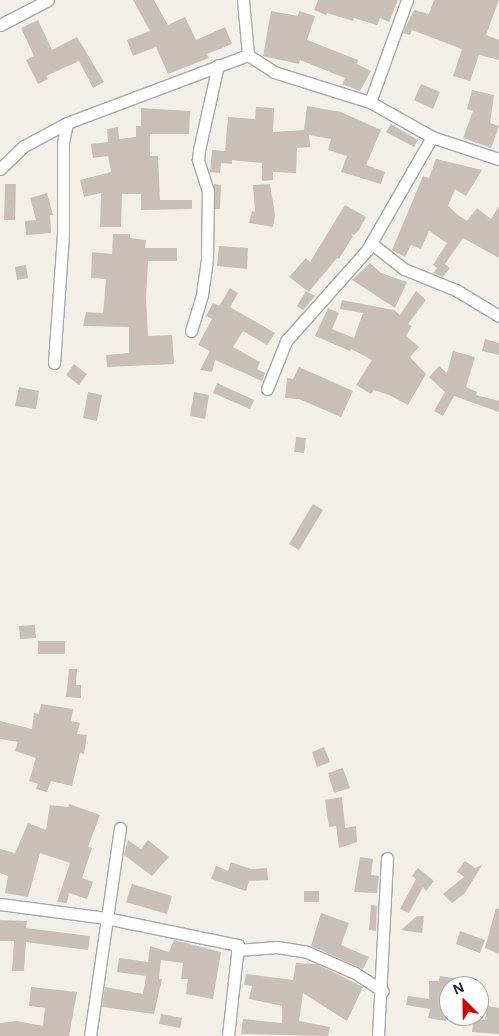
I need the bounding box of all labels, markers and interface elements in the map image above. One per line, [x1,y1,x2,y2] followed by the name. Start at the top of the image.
[439,976,489,1026] north arrow
[451,979,466,997] text: N

